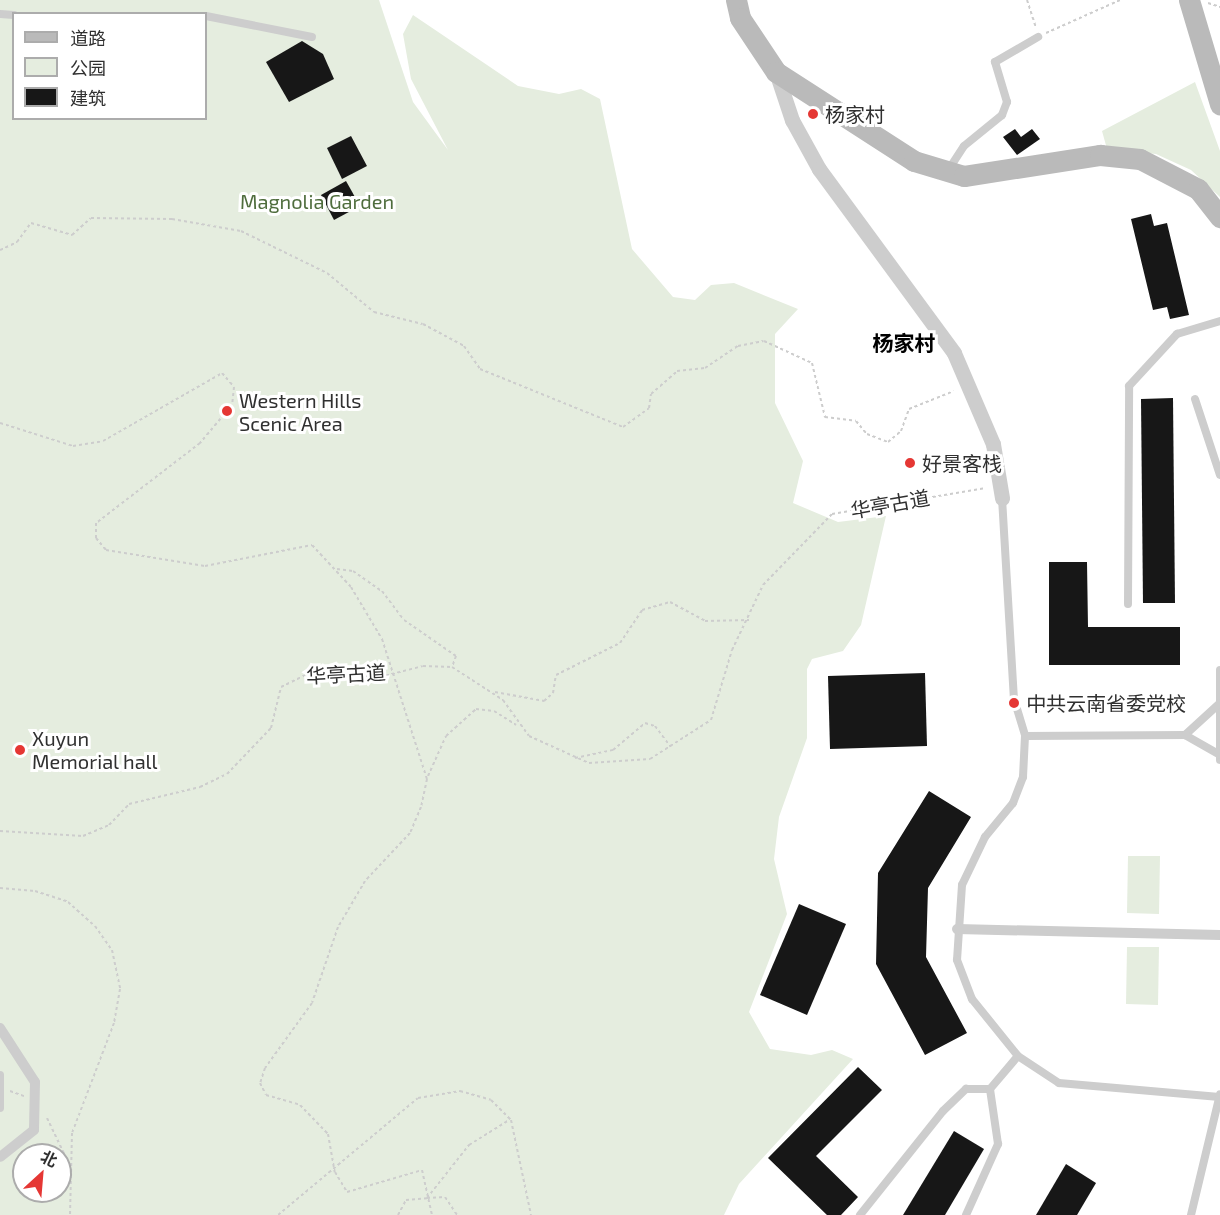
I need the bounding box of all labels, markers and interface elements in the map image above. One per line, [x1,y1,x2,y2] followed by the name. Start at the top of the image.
[12,12,207,120] legend
[70,27,106,49] text: 道路
[70,57,106,79] text: 公园
[70,87,106,109] text: 建筑
[825,102,885,126] place label: 杨家村
[806,107,820,121] marker: 杨家村
[240,189,394,213] park label: Magnolia Garden
[873,330,935,356] district label: 杨家村
[239,388,361,435] place label: Western Hills Scenic Area
[220,404,234,418] marker: Western Hills Scenic Area
[922,451,1002,475] place label: 好景客栈
[903,456,917,470] marker: 好景客栈
[849,485,931,523] street label: 华亭古道
[305,660,387,688] street label: 华亭古道
[1026,691,1186,715] place label: 中共云南省委党校
[1007,696,1021,710] marker: 中共云南省委党校
[32,726,158,773] place label: Xuyun Memorial hall
[13,743,27,757] marker: Xuyun Memorial hall
[12,1143,72,1203] north arrow
[38,1146,61,1170] text: 北

